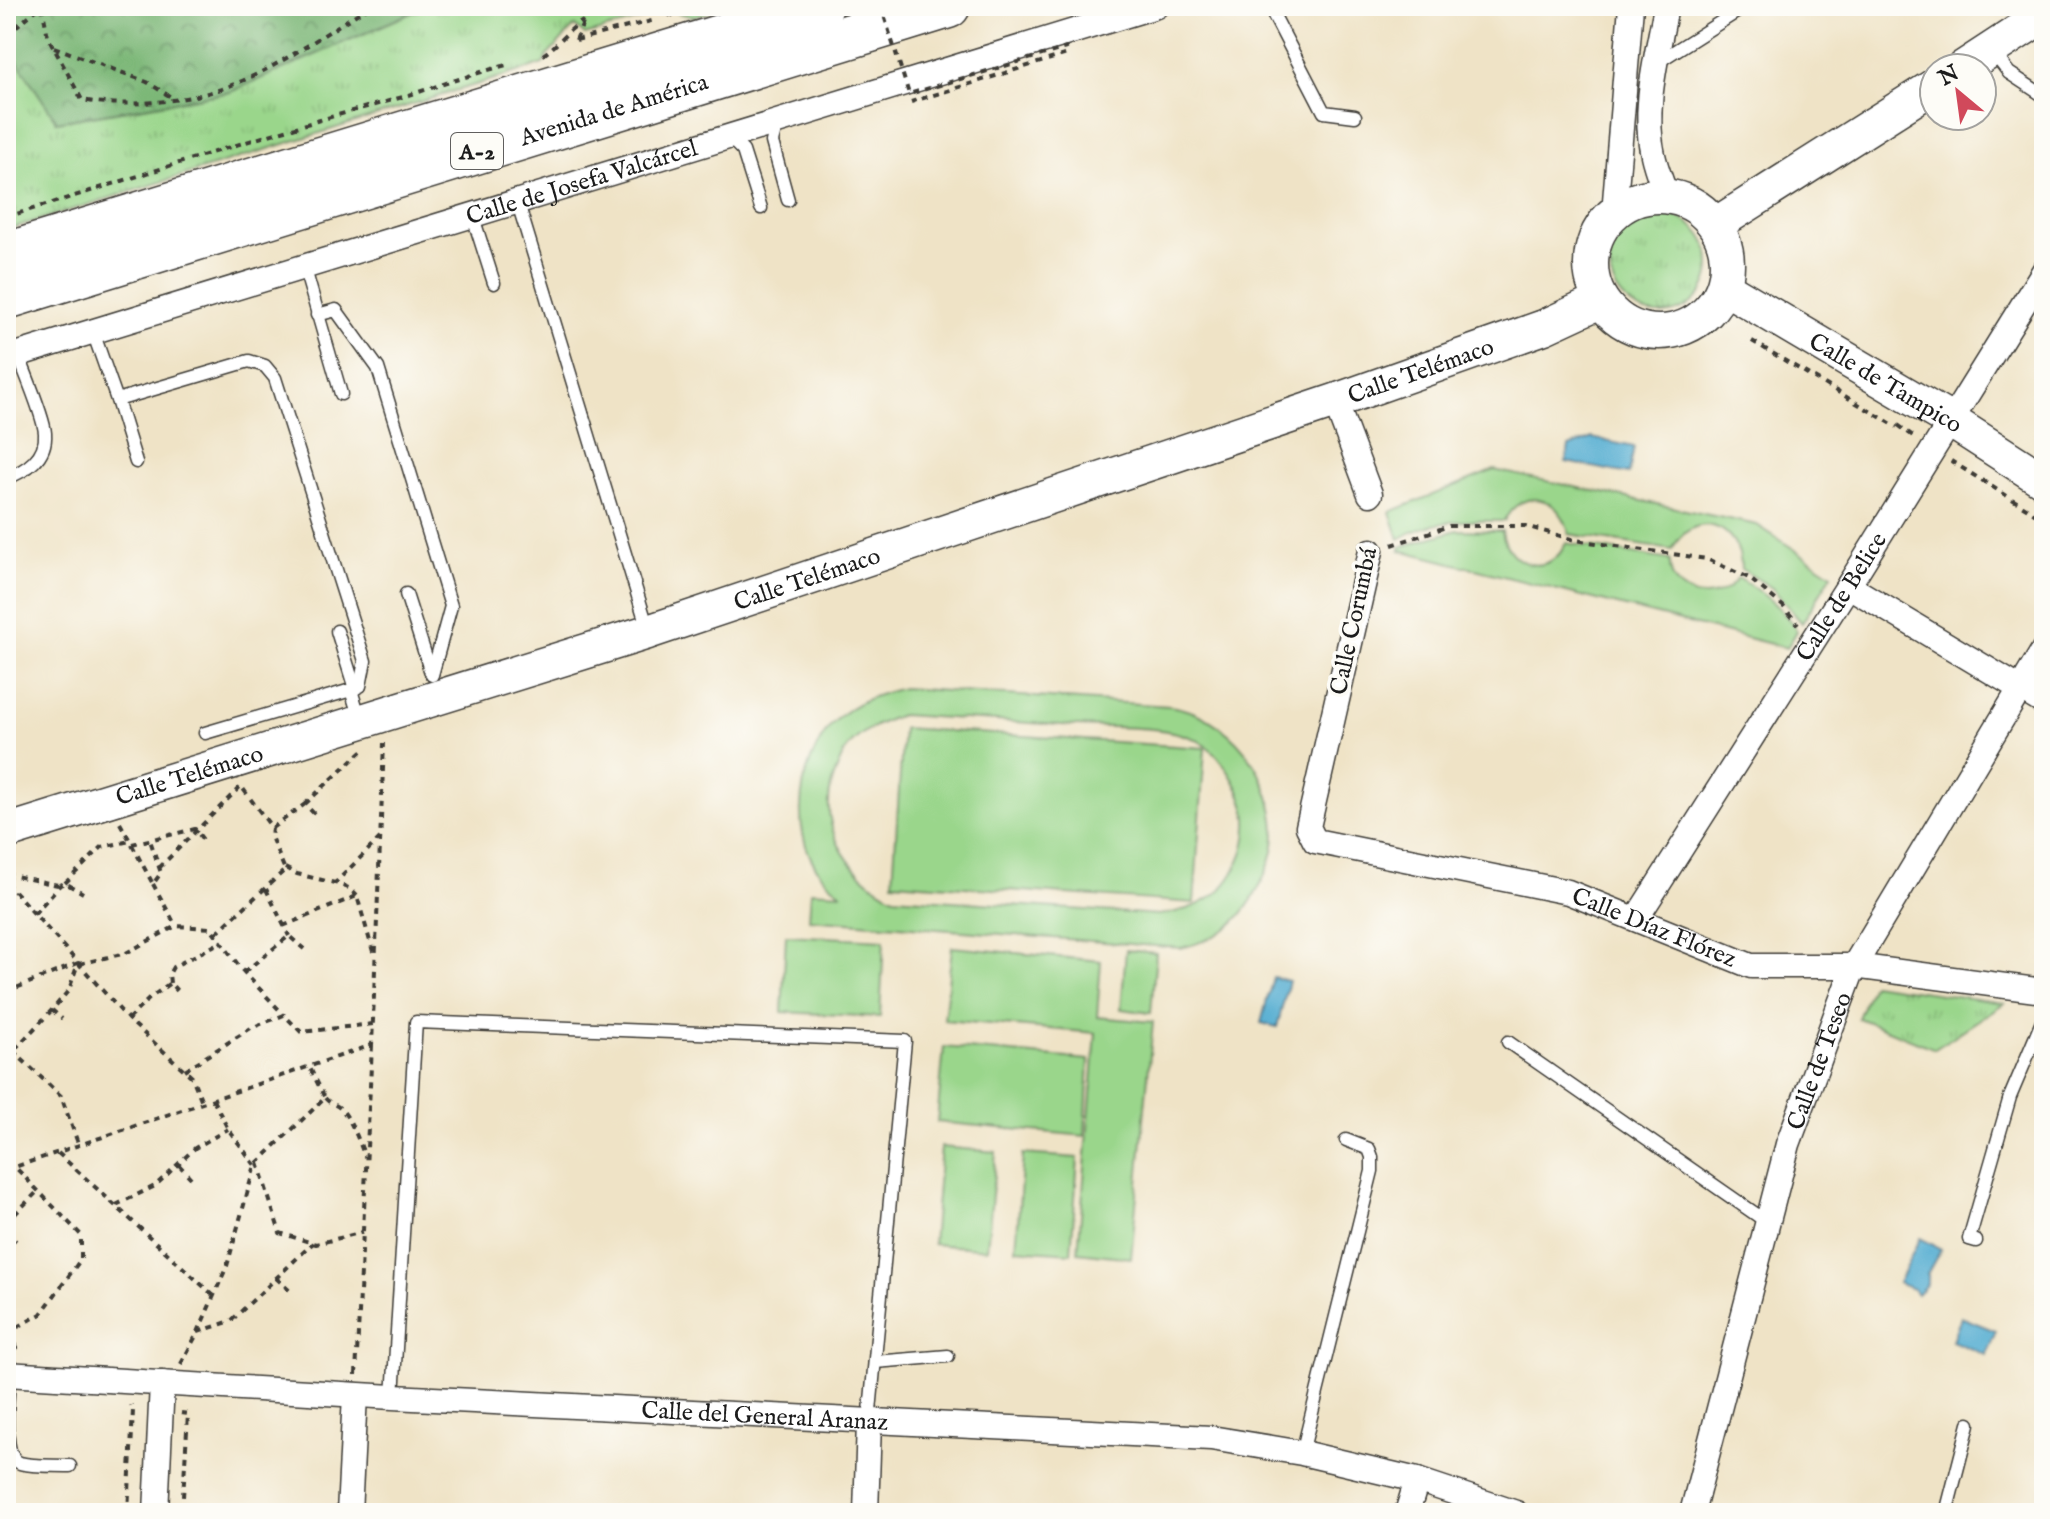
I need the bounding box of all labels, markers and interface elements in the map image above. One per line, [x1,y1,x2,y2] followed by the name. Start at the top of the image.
[1918,52,1998,132] north arrow
[1933,59,1964,94] text: N
[515,67,713,155] street label: Avenida de América
[451,133,503,169] road number: A-2
[463,133,702,233] street label: Calle de Josefa Valcárcel
[1803,327,1968,441] street label: Calle de Tampico
[1344,332,1498,412] street label: Calle Telémaco
[1790,527,1895,668] street label: Calle de Belice
[730,541,885,619] street label: Calle Telémaco
[1324,544,1385,698] street label: Calle Corumbá
[112,739,267,814] street label: Calle Telémaco
[1567,881,1741,975] street label: Calle Díaz Flórez
[1781,988,1860,1135] street label: Calle de Teseo
[641,1395,889,1439] street label: Calle del General Aranaz

